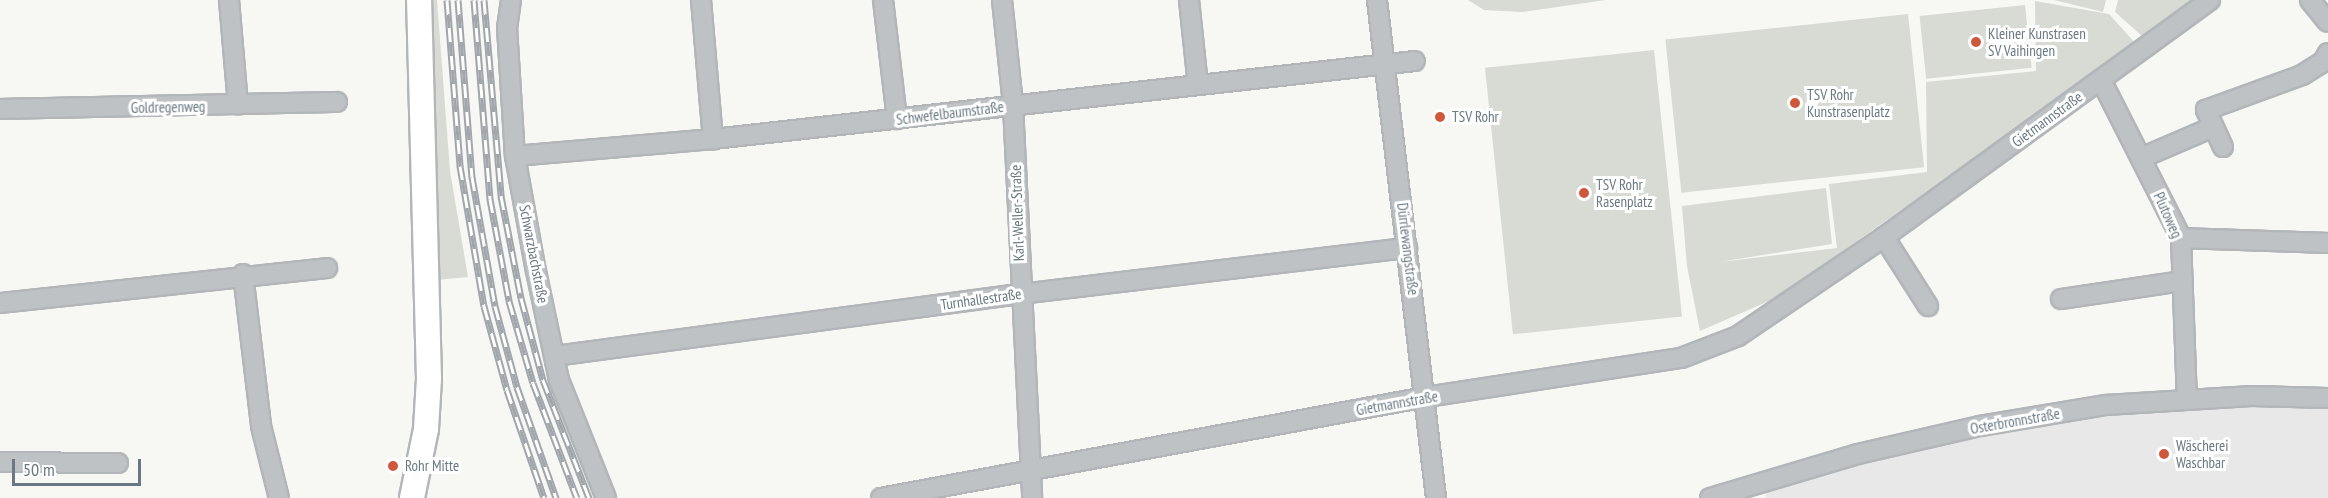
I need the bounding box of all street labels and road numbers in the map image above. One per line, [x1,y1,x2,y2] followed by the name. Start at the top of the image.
[2008,87,2086,151] street label: Gietmannstraße
[131,97,205,117] street label: Goldregenweg
[895,97,1005,129] street label: Schwefelbaumstraße
[1006,164,1028,262] street label: Karl-Weller-Straße
[2150,189,2186,241] street label: Plutoweg
[1393,202,1423,296] street label: Dürrlewangstraße
[516,203,552,305] street label: Schwarzbachstraße
[940,284,1022,314] street label: Turnhallestraße
[1355,387,1439,419] street label: Gietmannstraße
[1969,404,2061,438] street label: Osterbronnstraße

